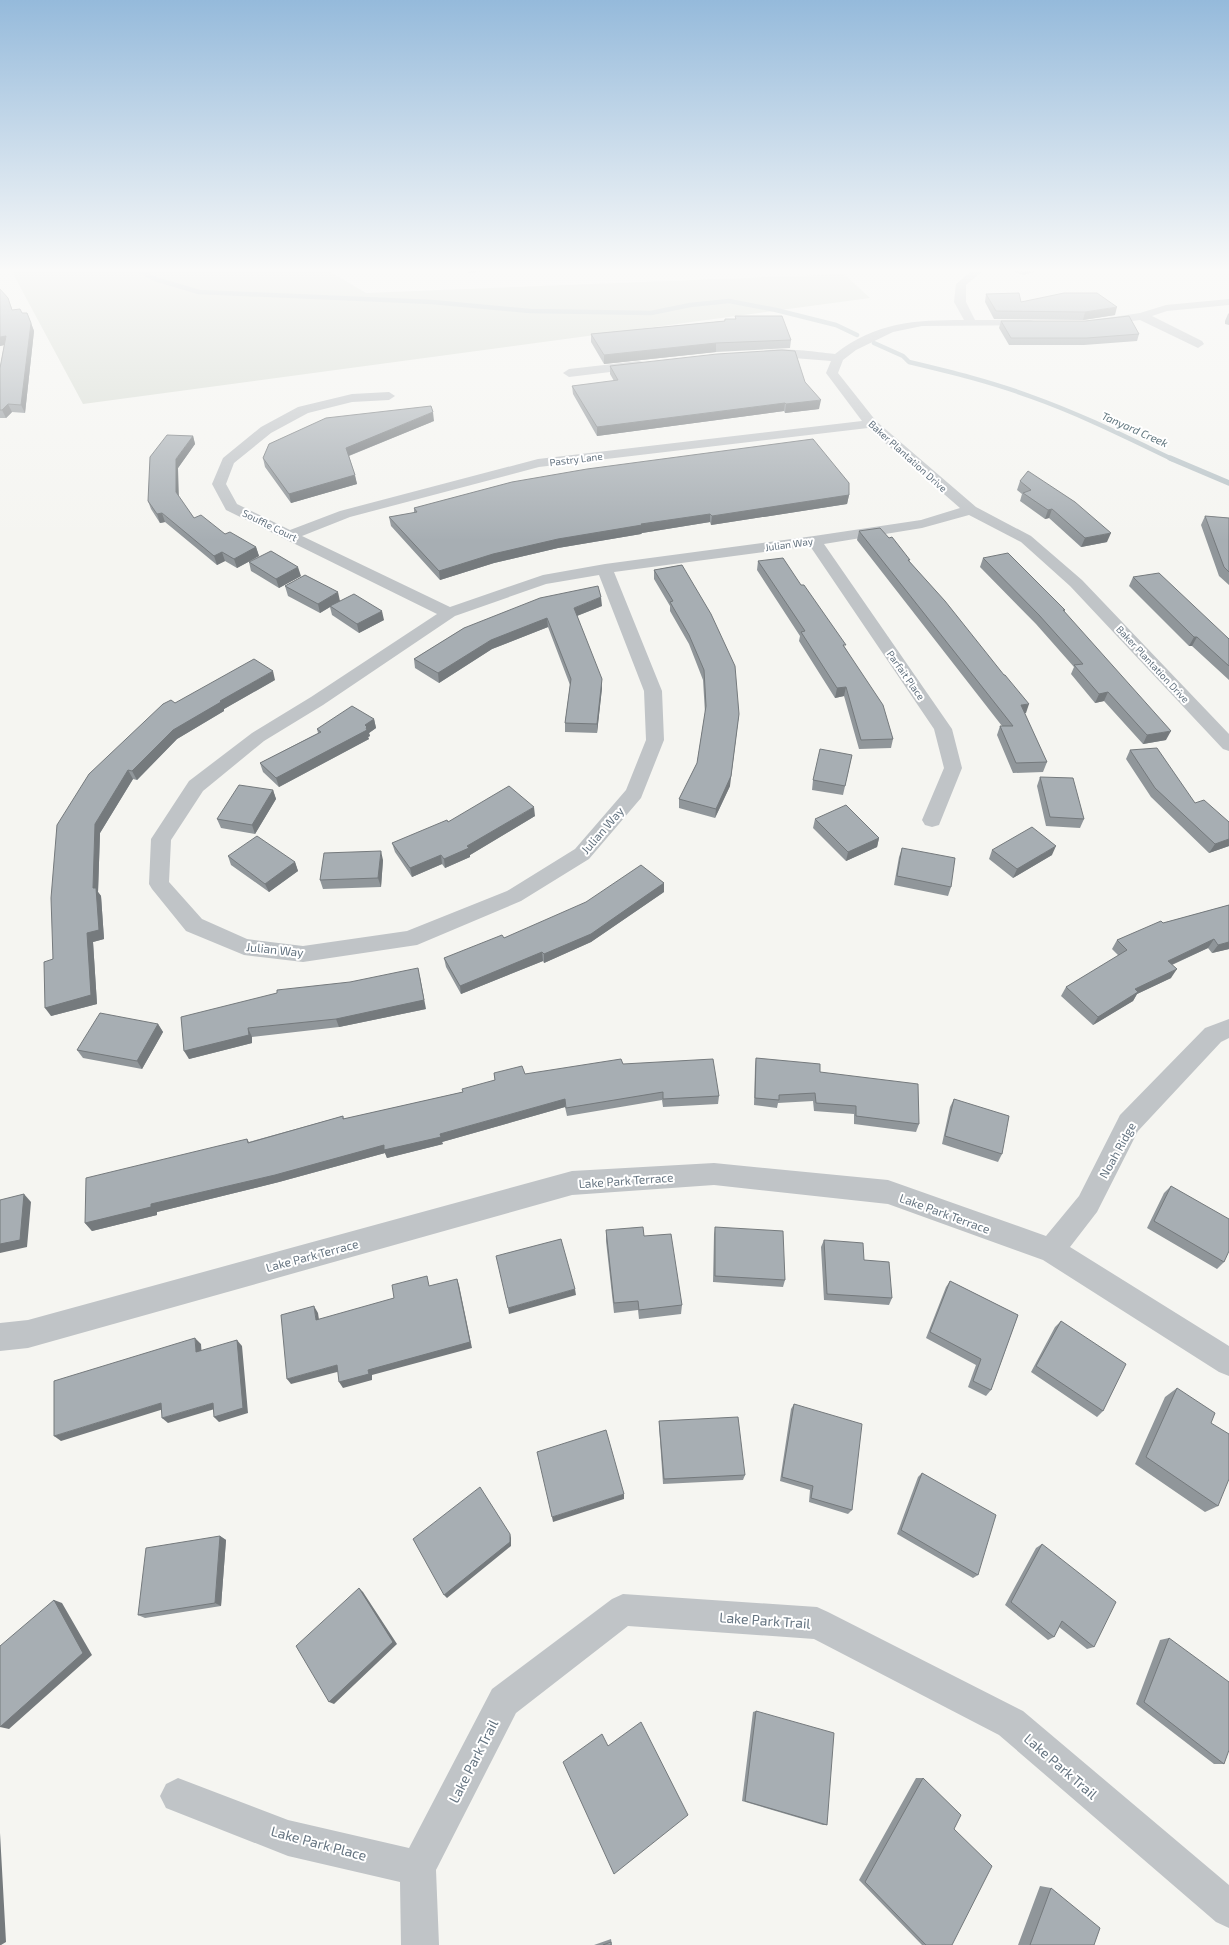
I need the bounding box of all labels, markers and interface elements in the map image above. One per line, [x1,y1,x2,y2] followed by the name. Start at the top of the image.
[1099,409,1170,450] water label: Tanyard Creek
[866,418,950,494] street label: Baker Plantation Drive
[549,450,603,468] street label: Pastry Lane
[241,507,300,544] street label: Souffle Court
[764,535,814,553] street label: Julian Way
[1114,623,1192,705] street label: Baker Plantation Drive
[885,648,927,702] street label: Parfait Place
[578,803,627,856] street label: Julian Way
[246,939,305,959] street label: Julian Way
[1096,1120,1138,1180] street label: Noah Ridge
[578,1170,674,1190] street label: Lake Park Terrace
[898,1190,992,1236] street label: Lake Park Terrace
[264,1236,360,1274] street label: Lake Park Terrace
[719,1608,812,1632] street label: Lake Park Trail
[445,1716,502,1806] street label: Lake Park Trail
[1021,1730,1102,1803] street label: Lake Park Trail
[269,1822,369,1864] street label: Lake Park Place

